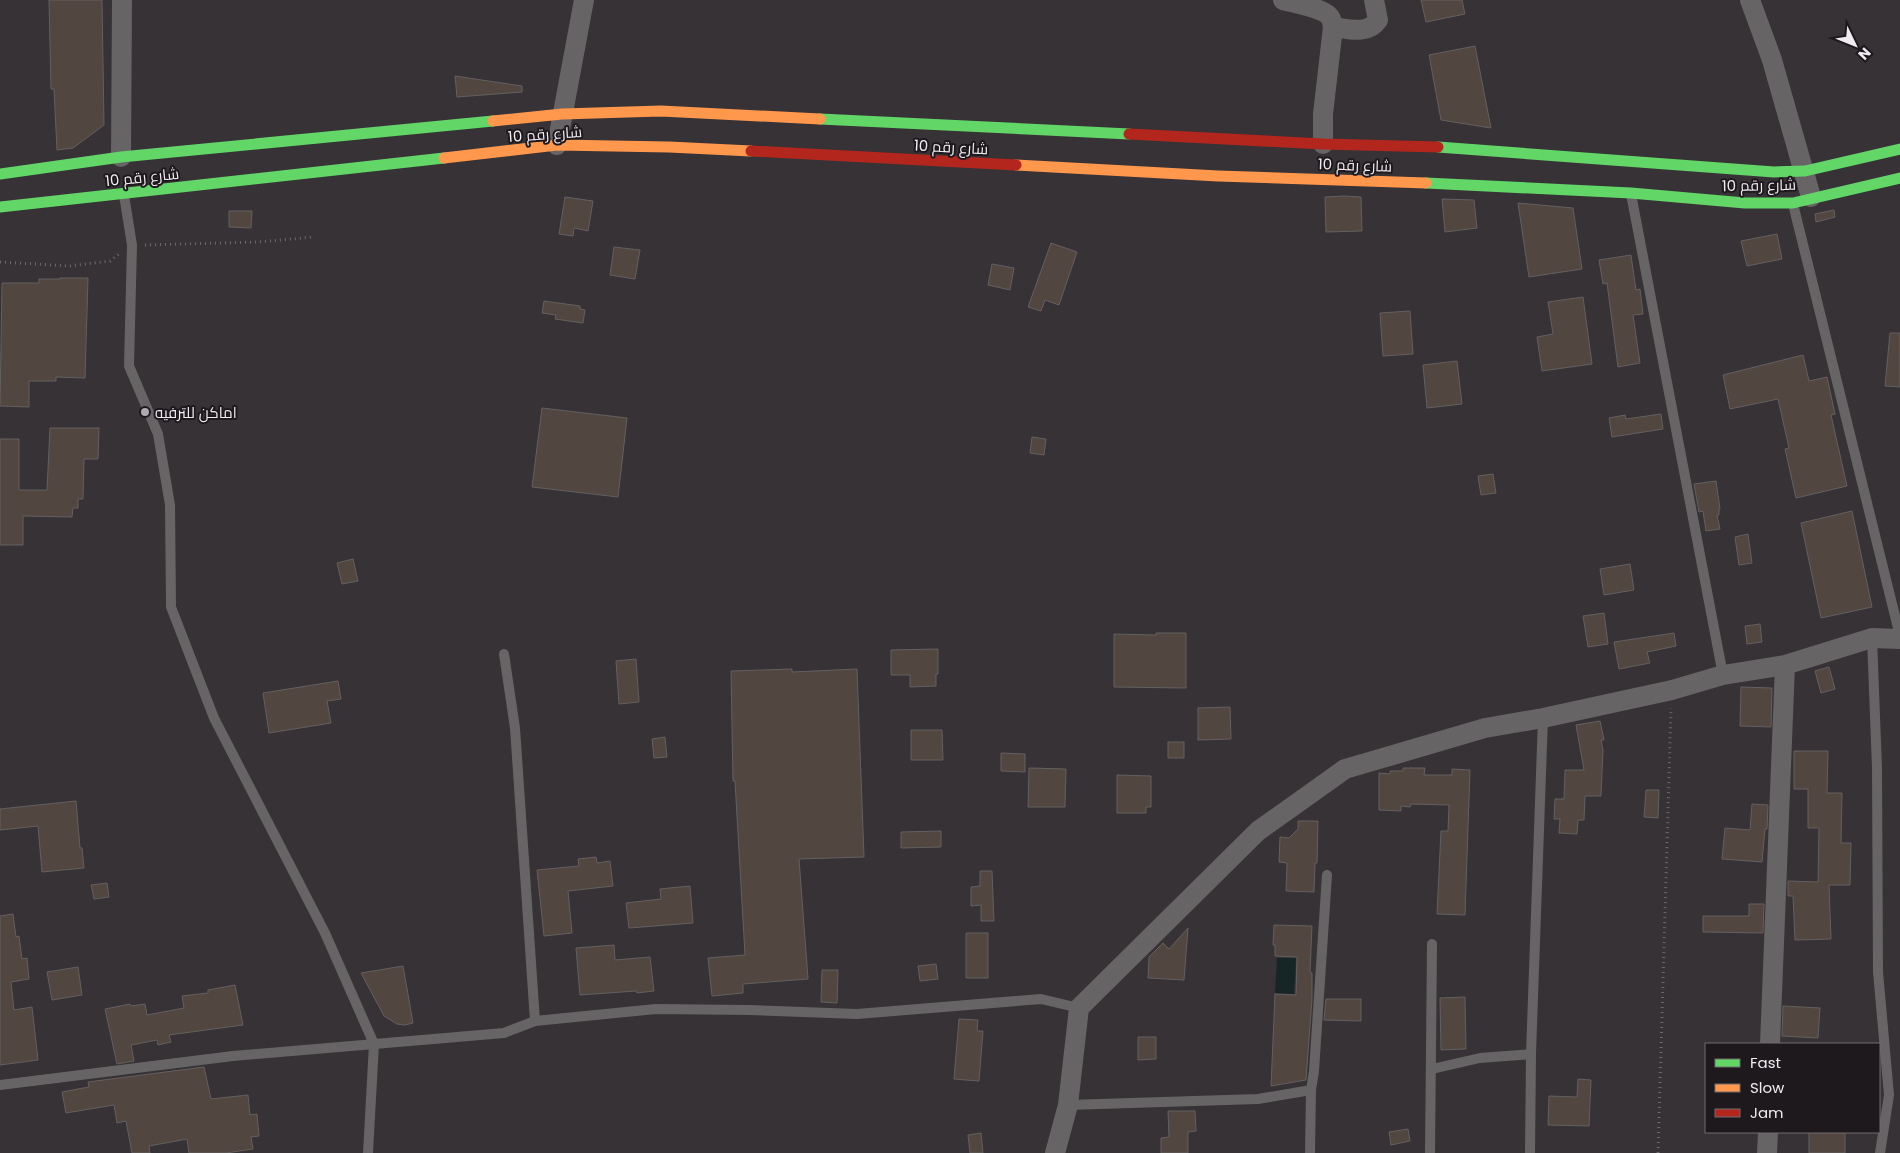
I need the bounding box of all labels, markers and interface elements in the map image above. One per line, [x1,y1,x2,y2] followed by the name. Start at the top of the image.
[1830,20,1880,70] north arrow
[1854,43,1875,65] text: N
[507,121,583,148] street label: شارع رقم 10
[913,135,989,160] street label: شارع رقم 10
[1317,153,1392,178] street label: شارع رقم 10
[104,163,180,192] street label: شارع رقم 10
[1722,174,1796,197] street label: شارع رقم 10
[155,402,237,423] place label: اماكن للترفيه
[139,406,151,418] marker: اماكن للترفيه
[1705,1043,1880,1133] legend
[1750,1052,1781,1073] text: Fast
[1750,1077,1785,1098] text: Slow
[1750,1102,1784,1123] text: Jam

